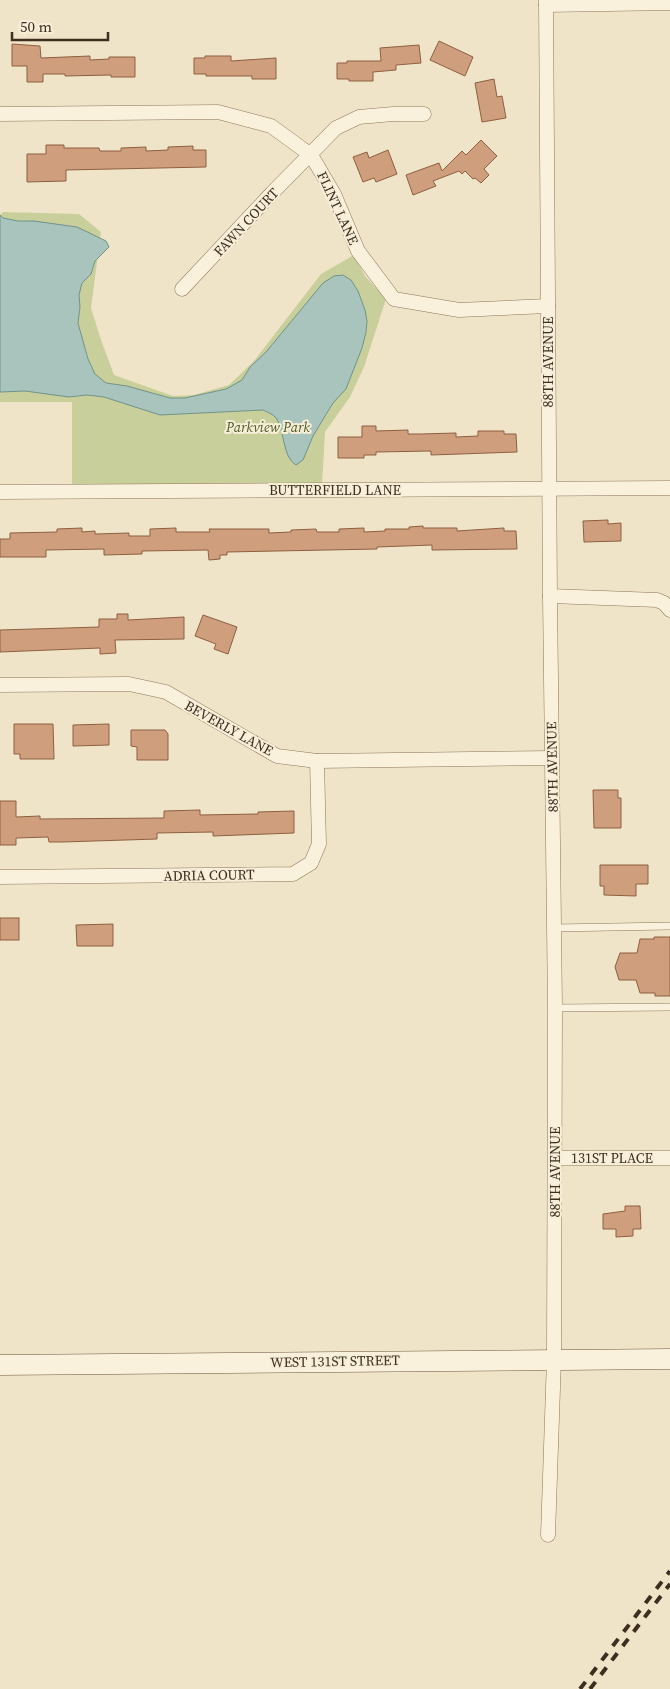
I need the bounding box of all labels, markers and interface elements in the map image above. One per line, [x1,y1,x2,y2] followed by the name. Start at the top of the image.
[12,10,109,42] scale bar
[20,16,52,37] text: 50 m
[312,168,364,248] street label: FLINT LANE
[209,183,283,261] street label: FAWN COURT
[538,317,558,407] street label: 88TH AVENUE
[225,417,310,437] park label: Parkview Park
[269,480,401,500] street label: BUTTERFIELD LANE
[181,695,277,761] street label: BEVERLY LANE
[541,721,563,813] street label: 88TH AVENUE
[163,864,255,886] street label: ADRIA COURT
[545,1127,565,1217] street label: 88TH AVENUE
[571,1148,653,1168] street label: 131ST PLACE
[270,1350,401,1372] street label: WEST 131ST STREET

